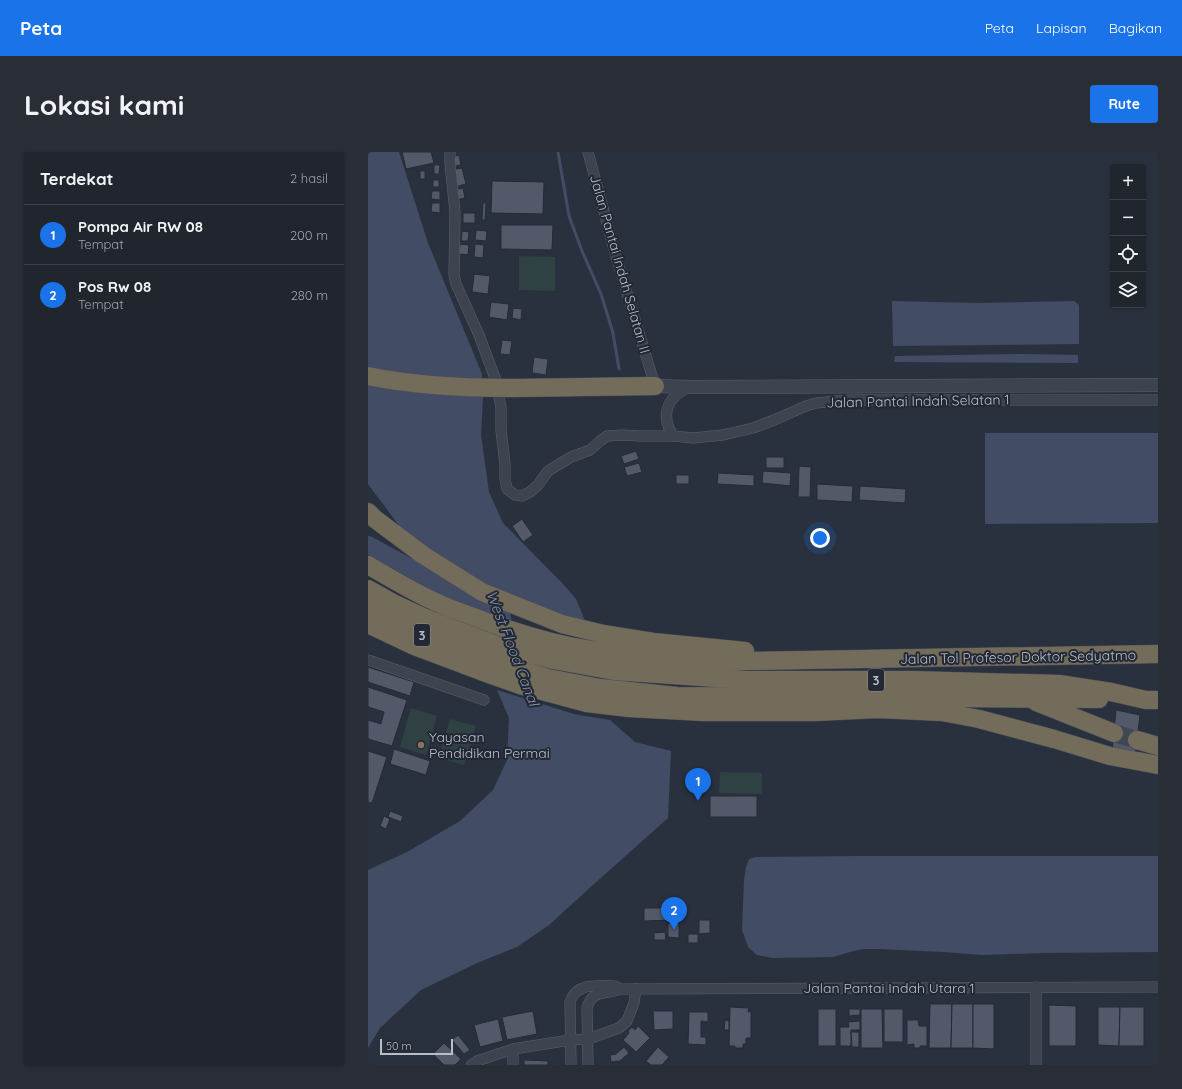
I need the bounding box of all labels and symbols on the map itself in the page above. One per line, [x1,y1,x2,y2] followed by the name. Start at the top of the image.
[586,173,654,355] street label: Jalan Pantai Indah Selatan II
[826,390,1010,412] street label: Jalan Pantai Indah Selatan 1
[810,528,830,548] your location
[482,588,544,710] water label: West Flood Canal
[414,624,430,646] road number: 3
[900,646,1136,668] street label: Jalan Tol Profesor Doktor Sedyatmo
[868,669,884,691] road number: 3
[429,728,550,762] place label: Yayasan Pendidikan Permai
[416,740,426,750] marker: Yayasan Pendidikan Permai
[685,768,711,801] pin: 1
[661,897,687,930] pin: 2
[803,979,975,997] street label: Jalan Pantai Indah Utara 1
[380,1037,453,1056] scale bar

